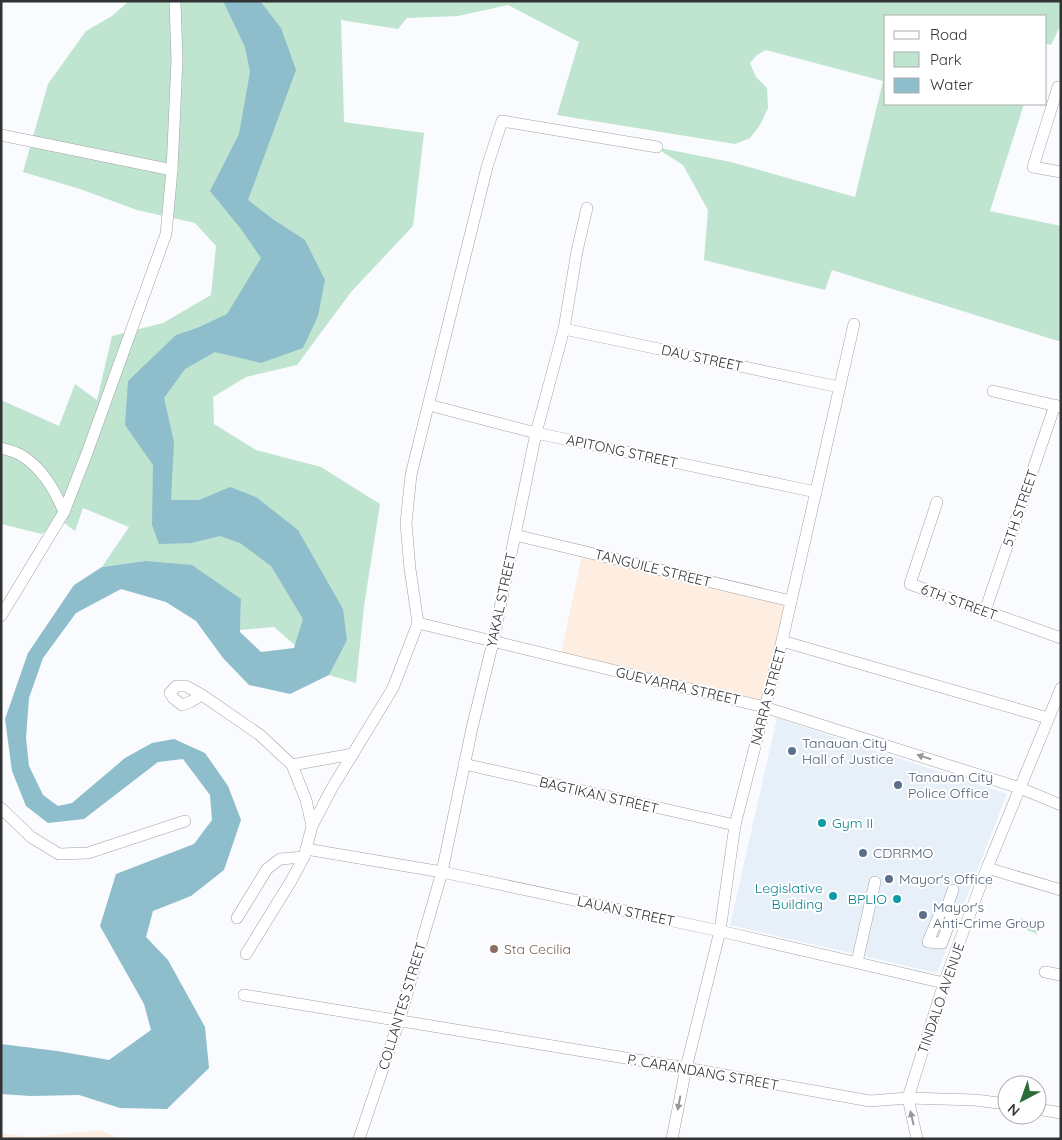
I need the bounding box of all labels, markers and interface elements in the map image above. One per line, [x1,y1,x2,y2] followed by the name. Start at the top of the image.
[884,15,1047,105] legend
[930,25,967,44] text: Road
[930,50,962,69] text: Park
[930,75,973,94] text: Water
[660,341,744,375] street label: DAU STREET
[565,430,679,472] street label: APITONG STREET
[998,467,1042,549] street label: 5TH STREET
[593,545,713,591] street label: TANGUILE STREET
[482,551,520,649] street label: YAKAL STREET
[918,580,1000,624] street label: 6TH STREET
[746,645,790,747] street label: NARRA STREET
[614,663,742,709] street label: GUEVARRA STREET
[802,734,894,768] place label: Tanauan City Hall of Justice
[786,745,798,757] marker: Tanauan City Hall of Justice
[916,753,931,760] one-way arrow
[908,768,993,802] place label: Tanauan City Police Office
[538,773,660,817] street label: BAGTIKAN STREET
[892,779,904,791] marker: Tanauan City Police Office
[832,814,873,832] place label: Gym II
[816,817,828,829] marker: Gym II
[873,844,934,862] place label: CDRRMO
[857,847,869,859] marker: CDRRMO
[899,870,993,888] place label: Mayor's Office
[883,873,895,885] marker: Mayor's Office
[755,879,823,913] place label: Legislative Building
[827,890,839,902] marker: Legislative Building
[848,890,887,908] place label: BPLIO
[576,892,676,930] street label: LAUAN STREET
[891,893,903,905] marker: BPLIO
[933,898,1045,932] place label: Mayor's Anti-Crime Group
[917,909,929,921] marker: Mayor's Anti-Crime Group
[374,940,430,1072] street label: COLLANTES STREET
[504,940,571,958] place label: Sta Cecilia
[914,940,968,1056] street label: TINDALO AVENUE
[488,943,500,955] marker: Sta Cecilia
[626,1050,780,1094] street label: P. CARANDANG STREET
[997,1075,1047,1125] north arrow
[675,1096,683,1111] one-way arrow
[1004,1100,1023,1120] text: N
[908,1111,916,1126] one-way arrow

